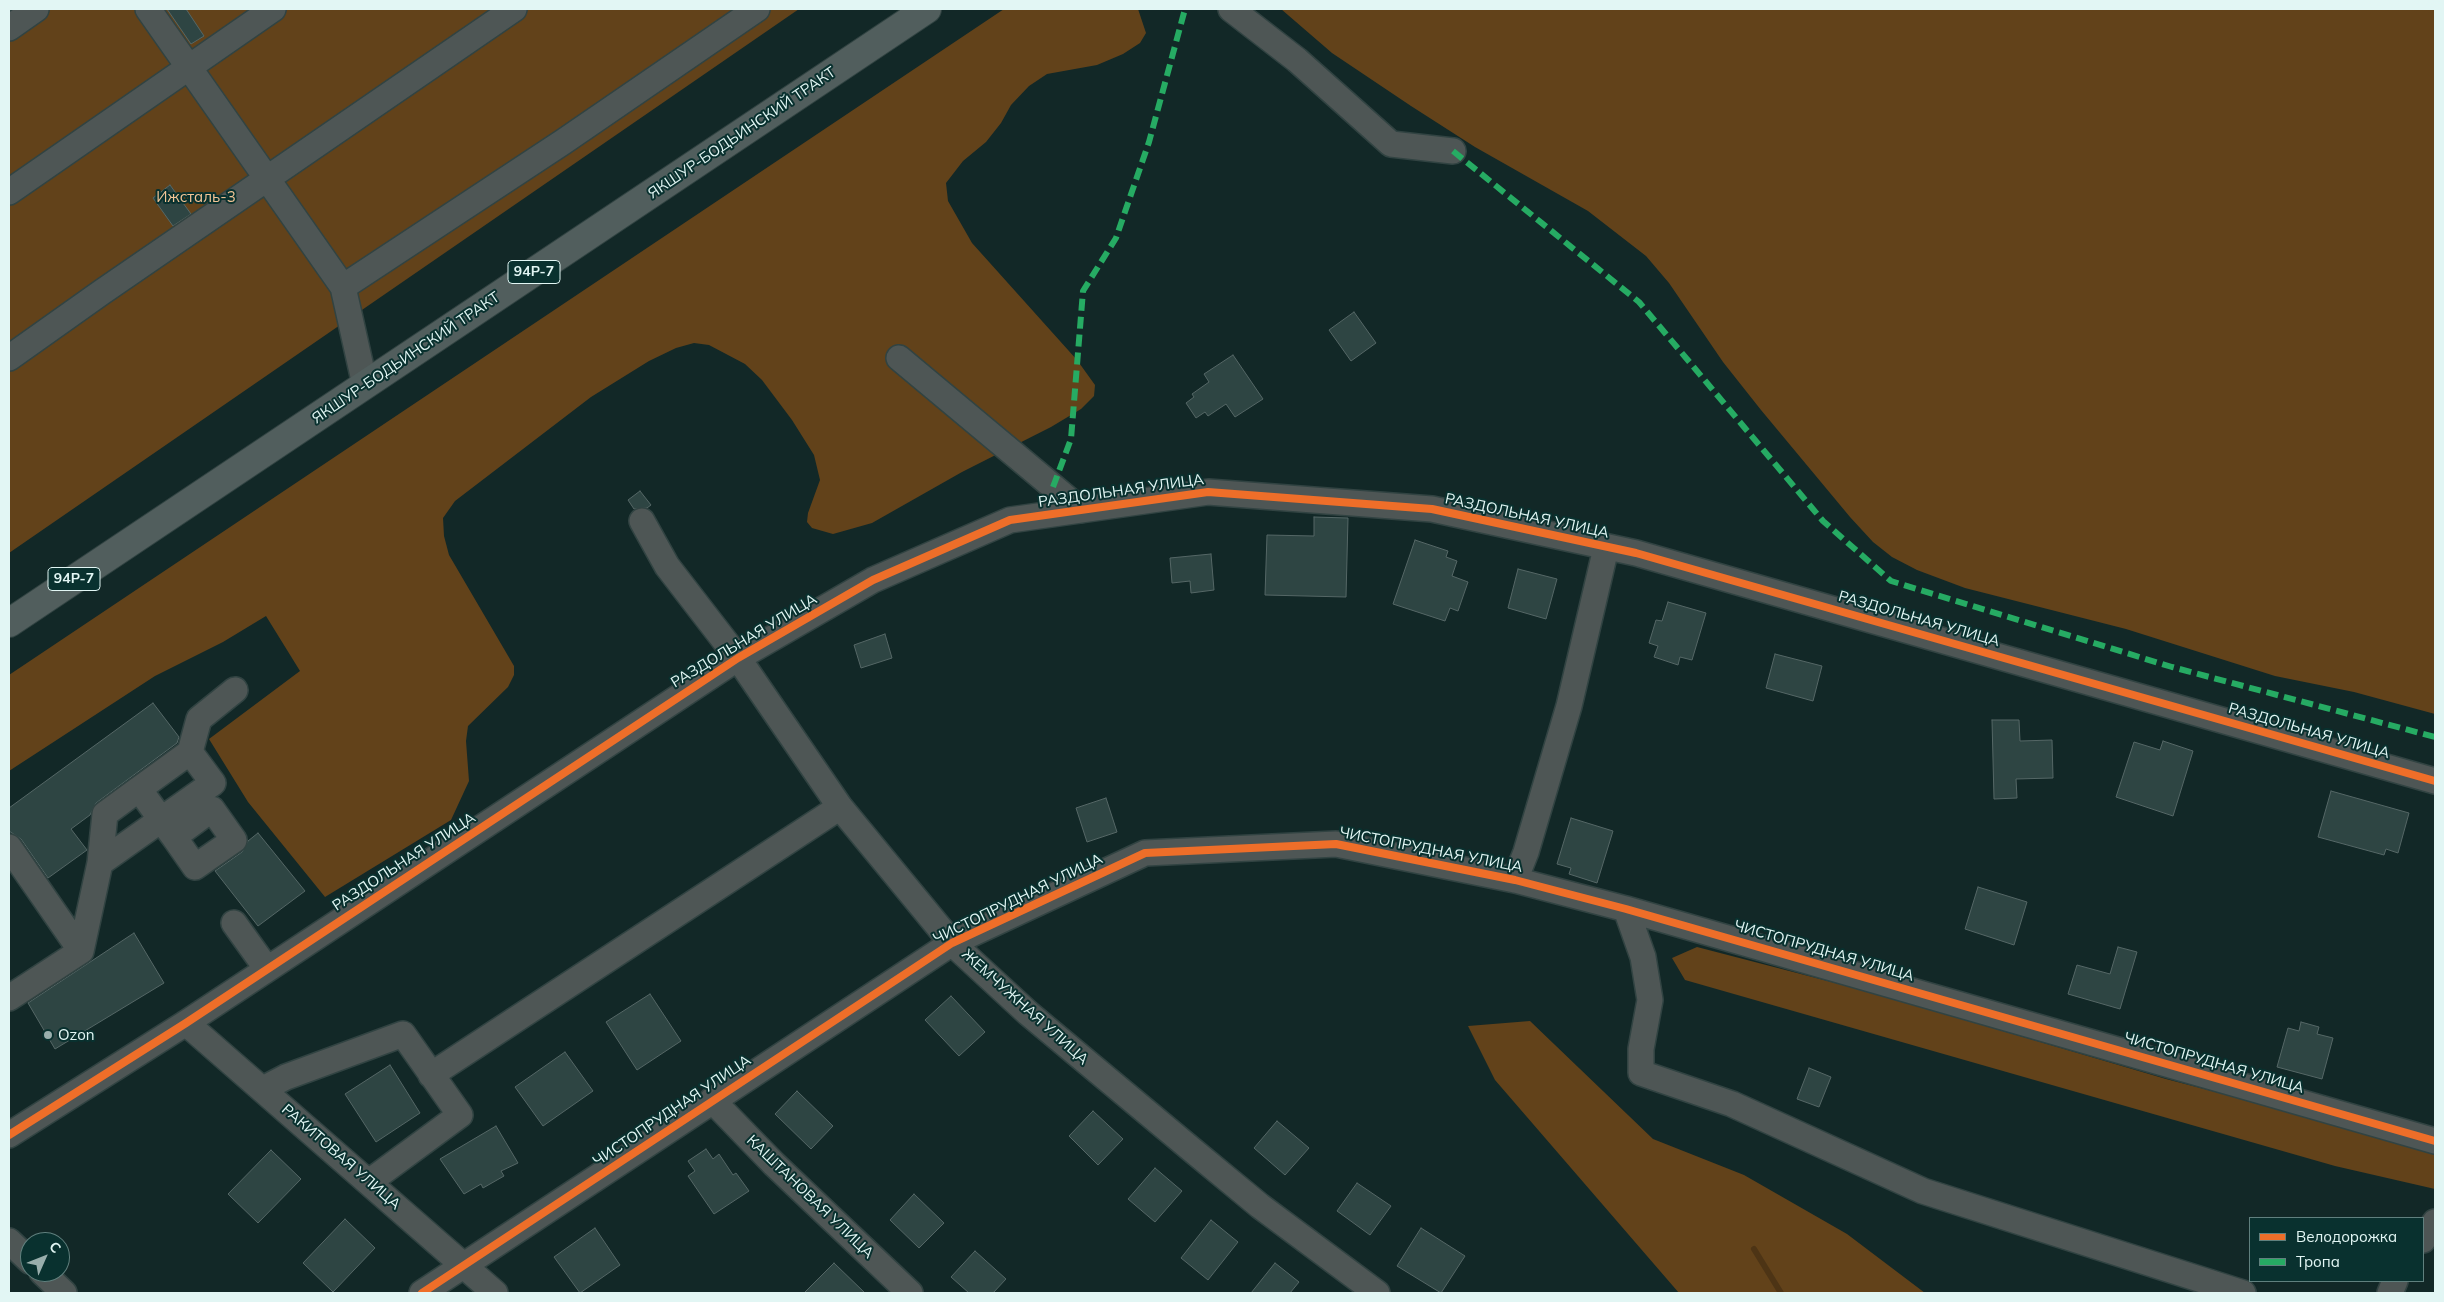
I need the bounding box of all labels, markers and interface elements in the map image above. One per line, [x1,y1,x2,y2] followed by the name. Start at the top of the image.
[645,63,839,203] street label: ЯКШУР-БОДЬИНСКИЙ ТРАКТ
[156,188,236,206] park label: Ижсталь-3
[508,260,560,284] road number: 94Р-7
[309,288,503,428] street label: ЯКШУР-БОДЬИНСКИЙ ТРАКТ
[1037,470,1205,512] street label: РАЗДОЛЬНАЯ УЛИЦА
[1443,490,1611,542] street label: РАЗДОЛЬНАЯ УЛИЦА
[48,568,100,590] road number: 94Р-7
[1836,587,2002,651] street label: РАЗДОЛЬНАЯ УЛИЦА
[668,590,820,692] street label: РАЗДОЛЬНАЯ УЛИЦА
[2226,699,2392,763] street label: РАЗДОЛЬНАЯ УЛИЦА
[329,809,479,915] street label: РАЗДОЛЬНАЯ УЛИЦА
[1338,823,1524,877] street label: ЧИСТОПРУДНАЯ УЛИЦА
[930,850,1106,948] street label: ЧИСТОПРУДНАЯ УЛИЦА
[1732,917,1916,985] street label: ЧИСТОПРУДНАЯ УЛИЦА
[958,945,1092,1069] street label: ЖЕМЧУЖНАЯ УЛИЦА
[58,1026,95,1044] place label: Ozon
[42,1029,54,1041] marker: Ozon
[2122,1029,2306,1097] street label: ЧИСТОПРУДНАЯ УЛИЦА
[590,1051,754,1171] street label: ЧИСТОПРУДНАЯ УЛИЦА
[278,1100,404,1214] street label: РАКИТОВАЯ УЛИЦА
[743,1132,877,1262] street label: КАШТАНОВАЯ УЛИЦА
[2249,1217,2424,1282] legend
[2296,1227,2397,1246] text: Велодорожка
[20,1232,70,1282] north arrow
[45,1238,65,1257] text: С
[2296,1252,2340,1271] text: Тропа

